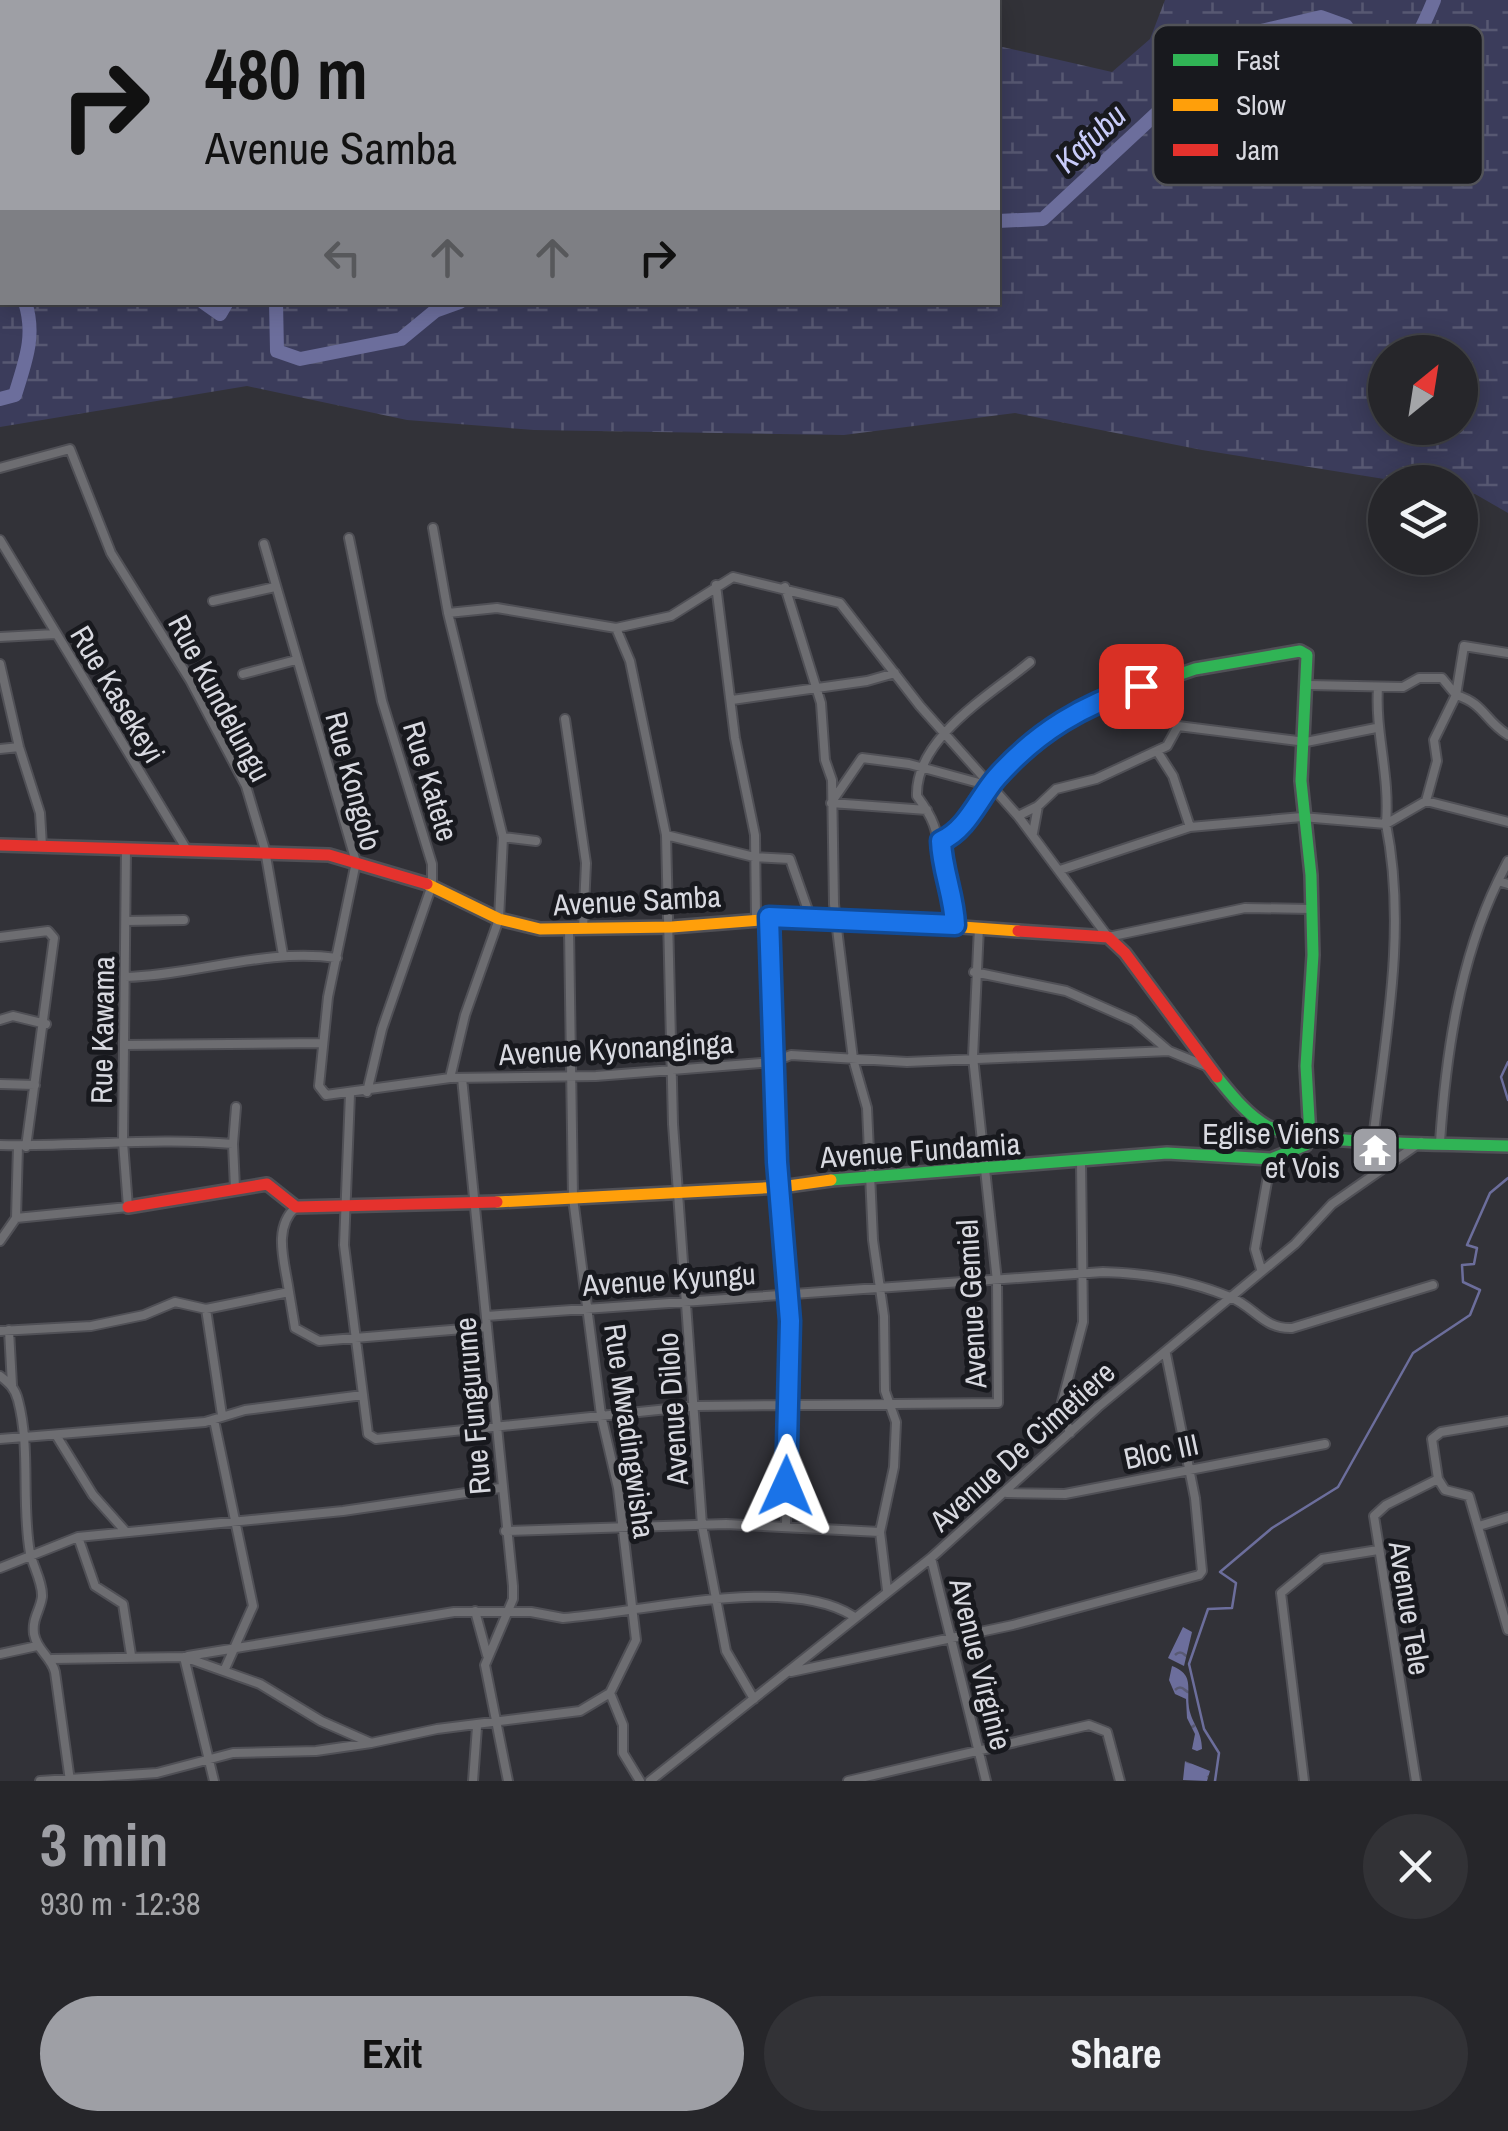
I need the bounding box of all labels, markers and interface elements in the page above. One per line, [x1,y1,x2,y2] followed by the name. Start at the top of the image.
[1153,25,1483,185] legend
[205,27,368,121] text: 480 m
[40,40,170,170] icon: right
[1236,41,1280,79] text: Fast
[1236,86,1286,124] text: Slow
[1045,94,1135,182] water label: Kafubu
[205,117,457,178] text: Avenue Samba
[1236,131,1279,169] text: Jam
[315,230,370,285] icon: left
[420,230,475,285] icon: ahead
[525,230,580,285] icon: ahead
[630,230,685,285] icon: right
[1368,335,1478,445] north arrow
[1368,335,1478,575] map controls
[1368,465,1478,575] button: layers
[159,608,281,788] street label: Rue Kundelungu
[61,618,175,770] street label: Rue Kasekeyi
[1099,644,1184,729] pin
[1114,659,1169,714] icon: arrive
[316,707,392,855] street label: Rue Kongolo
[394,716,468,846] street label: Rue Katete
[551,876,722,924] street label: Avenue Samba
[81,956,123,1104] street label: Rue Kawama
[497,1022,735,1074] street label: Avenue Kyonanginga
[1202,1113,1340,1187] place label: Eglise Viens et Vois
[818,1123,1022,1177] street label: Avenue Fundamia
[1349,1124,1401,1176] temple icon: Eglise Viens et Vois
[947,1218,995,1390] street label: Avenue Gemiel
[580,1253,757,1305] street label: Avenue Kyungu
[444,1316,500,1496] street label: Rue Fungurume
[595,1321,665,1541] street label: Rue Mwadingwisha
[647,1331,697,1488] street label: Avenue Dilolo
[920,1352,1123,1541] street label: Avenue De Cimetiere
[1120,1424,1202,1478] street label: Bloc III
[734,1434,838,1538] position arrow
[1380,1537,1440,1678] street label: Avenue Tele
[940,1573,1022,1754] street label: Avenue Virginie
[40,1804,169,1885] text: 3 min
[1363,1814,1468,1919] button: close
[40,1882,200,1925] text: 930 m · 12:38
[40,1996,744,2111] button: Exit
[764,1996,1468,2111] button: Share

